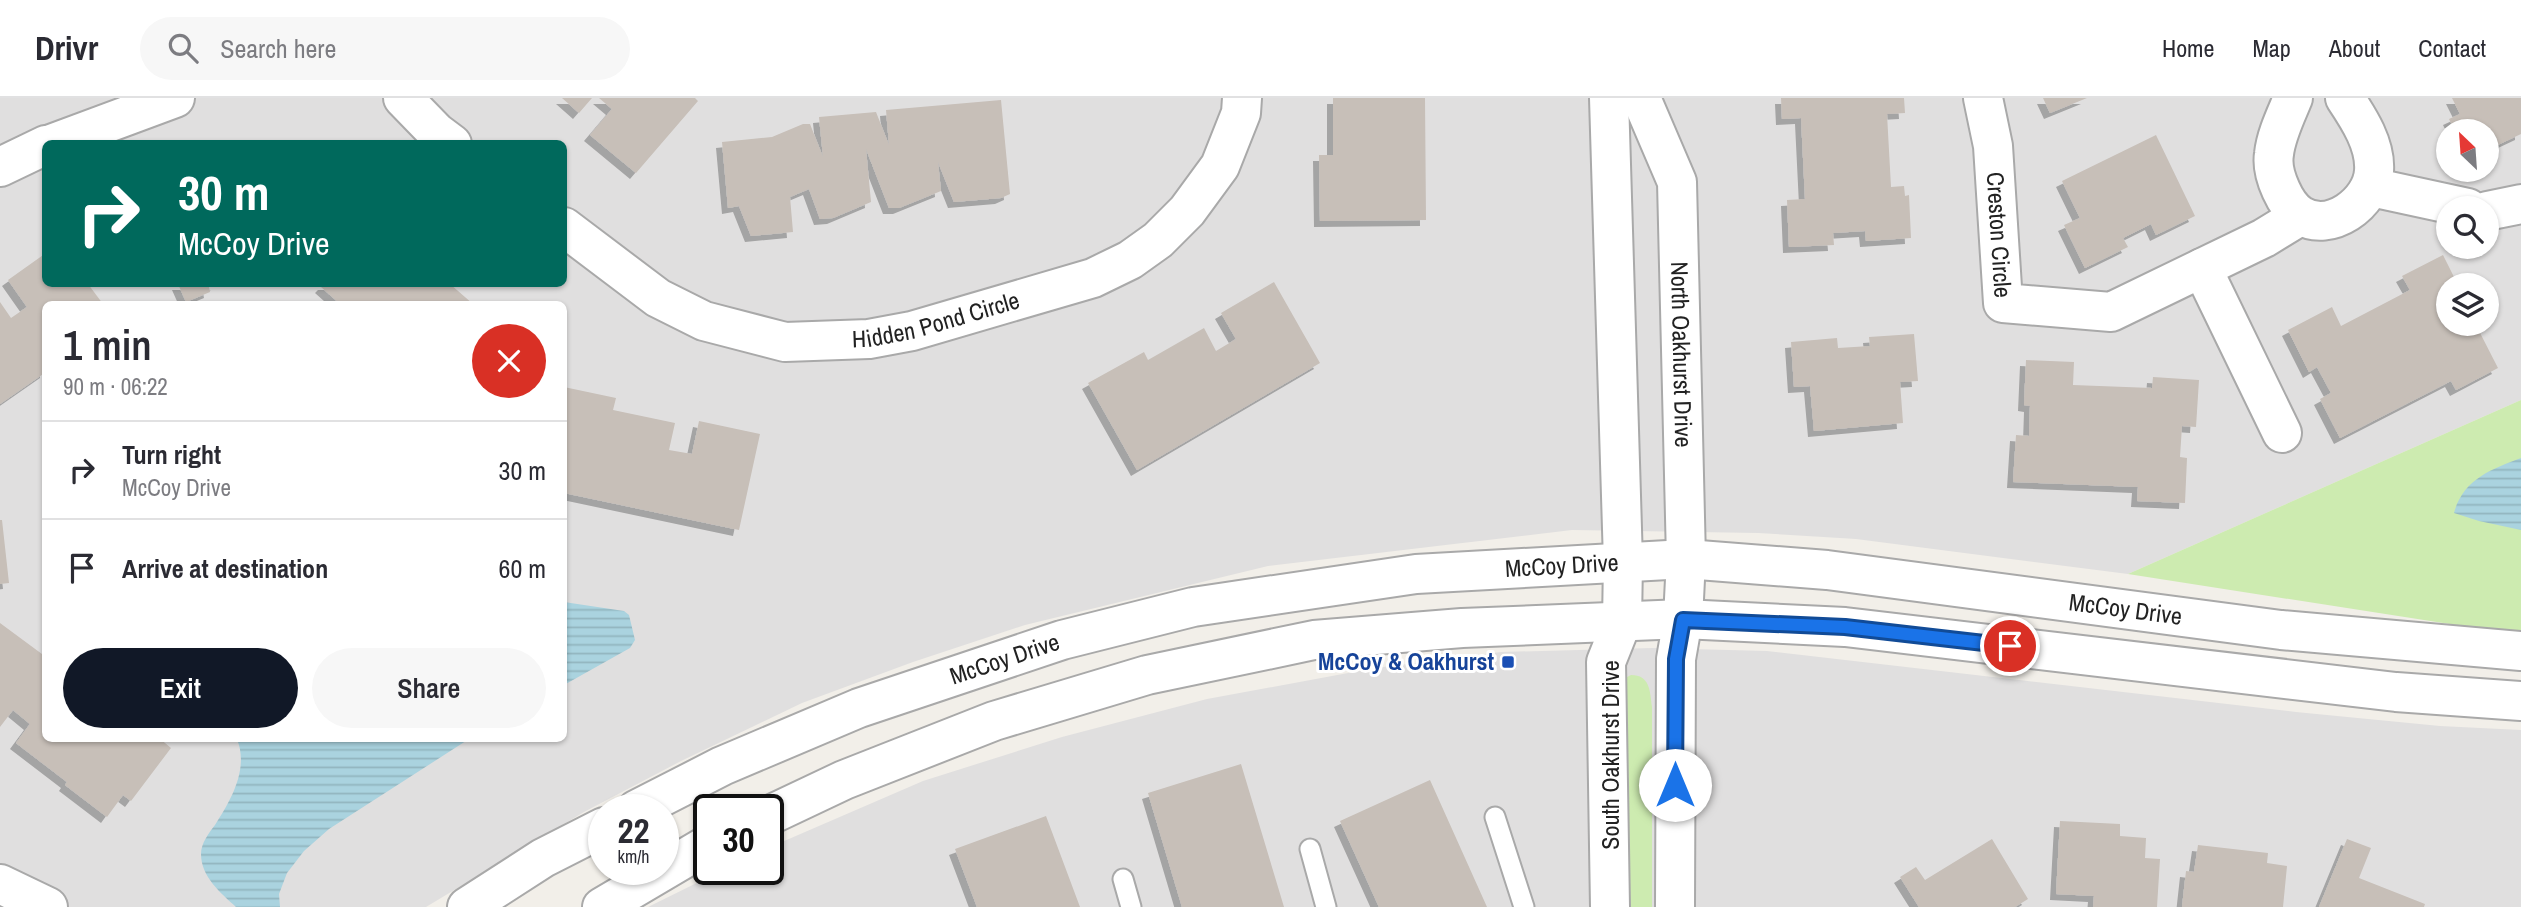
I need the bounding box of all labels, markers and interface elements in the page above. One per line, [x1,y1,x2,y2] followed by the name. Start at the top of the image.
[140,17,630,80] search box
[35,26,98,70] text: Drivr
[164,29,202,67] icon: search
[220,31,336,66] text: Search here
[2162,32,2214,64] text: Home
[2252,32,2291,64] text: Map
[2329,32,2380,64] text: About
[2418,32,2486,64] text: Contact
[2436,119,2499,182] north arrow
[2436,119,2499,336] map controls
[178,159,270,225] text: 30 m
[63,168,154,259] icon: right
[1980,171,2020,299] street label: Creston Circle
[2436,196,2499,259] button: search
[178,222,330,265] text: McCoy Drive
[1664,261,1700,448] street label: North Oakhurst Drive
[2436,273,2499,336] button: layers
[851,283,1023,355] street label: Hidden Pond Circle
[63,317,152,373] text: 1 min
[472,324,546,398] button: close
[63,371,168,402] text: 90 m · 06:22
[122,437,221,472] text: Turn right
[63,451,101,489] icon: right
[499,453,546,488] text: 30 m
[122,472,231,503] text: McCoy Drive
[1504,546,1619,584] street label: McCoy Drive
[63,549,101,587] icon: arrive
[122,551,328,586] text: Arrive at destination
[499,551,546,586] text: 60 m
[2067,585,2184,632] street label: McCoy Drive
[1980,616,2040,676] pin
[945,625,1063,692] street label: McCoy Drive
[1991,627,2029,665] icon: arrive
[1318,645,1494,677] place label: McCoy & Oakhurst
[63,648,298,728] button: Exit
[312,648,546,728] button: Share
[1500,654,1516,670] marker: McCoy & Oakhurst
[1594,660,1626,850] street label: South Oakhurst Drive
[1638,748,1712,822] position arrow
[693,794,784,885] speed limit sign: 30
[618,807,649,854] text: 22
[618,844,650,869] text: km/h

